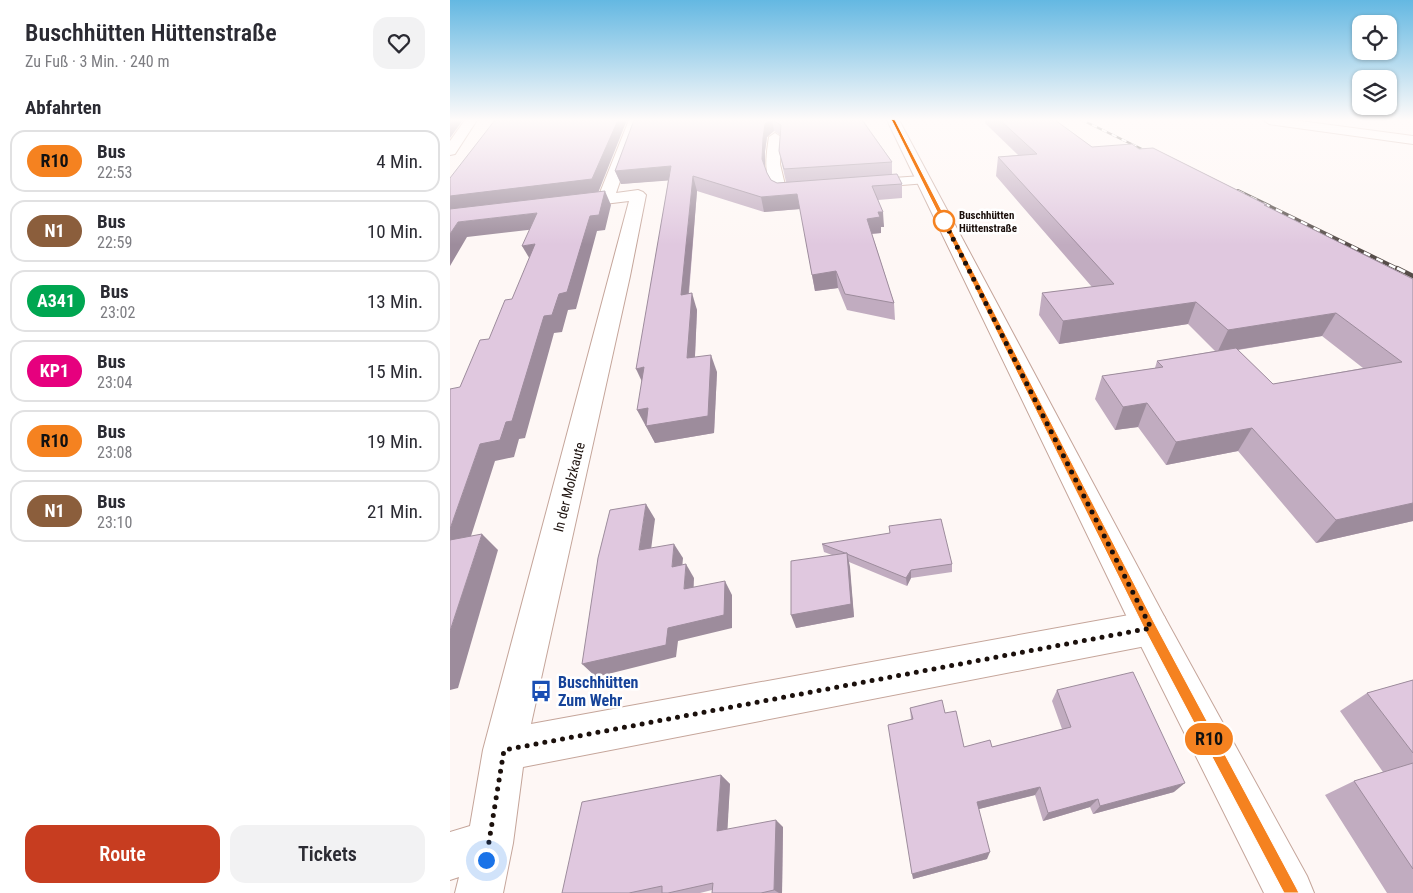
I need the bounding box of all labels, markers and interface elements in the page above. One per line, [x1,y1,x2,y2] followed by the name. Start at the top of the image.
[1352,15,1397,115] map controls
[1352,15,1397,60] button: locate
[373,17,425,69] button: heart
[25,19,277,47] text: Buschhütten Hüttenstraße
[25,52,169,71] text: Zu Fuß · 3 Min. · 240 m
[1352,70,1397,115] button: layers
[25,96,101,119] text: Abfahrten
[97,140,126,163] text: Bus
[40,150,69,171] text: R10
[376,150,423,173] text: 4 Min.
[97,163,132,182] text: 22:53
[959,209,1017,235] place label: Buschhütten Hüttenstraße
[97,210,126,233] text: Bus
[933,210,955,232] marker: Buschhütten Hüttenstraße
[44,220,65,241] text: N1
[367,220,423,243] text: 10 Min.
[97,233,132,252] text: 22:59
[100,280,129,303] text: Bus
[37,290,75,311] text: A341
[367,290,423,313] text: 13 Min.
[100,303,135,322] text: 23:02
[97,350,126,373] text: Bus
[40,360,69,381] text: KP1
[367,360,423,383] text: 15 Min.
[97,373,132,392] text: 23:04
[97,420,126,443] text: Bus
[40,430,69,451] text: R10
[367,430,423,453] text: 19 Min.
[550,440,588,534] street label: In der Molzkaute
[97,443,132,462] text: 23:08
[97,490,126,513] text: Bus
[44,500,65,521] text: N1
[367,500,423,523] text: 21 Min.
[97,513,132,532] text: 23:10
[558,673,639,710] place label: Buschhütten Zum Wehr
[528,678,554,704] bus stop icon: Buschhütten Zum Wehr
[1180,723,1238,755] line badge: R10
[1195,728,1223,749] text: R10
[25,825,220,883] button: Route
[230,825,425,883] button: Tickets
[474,848,499,873] your location

